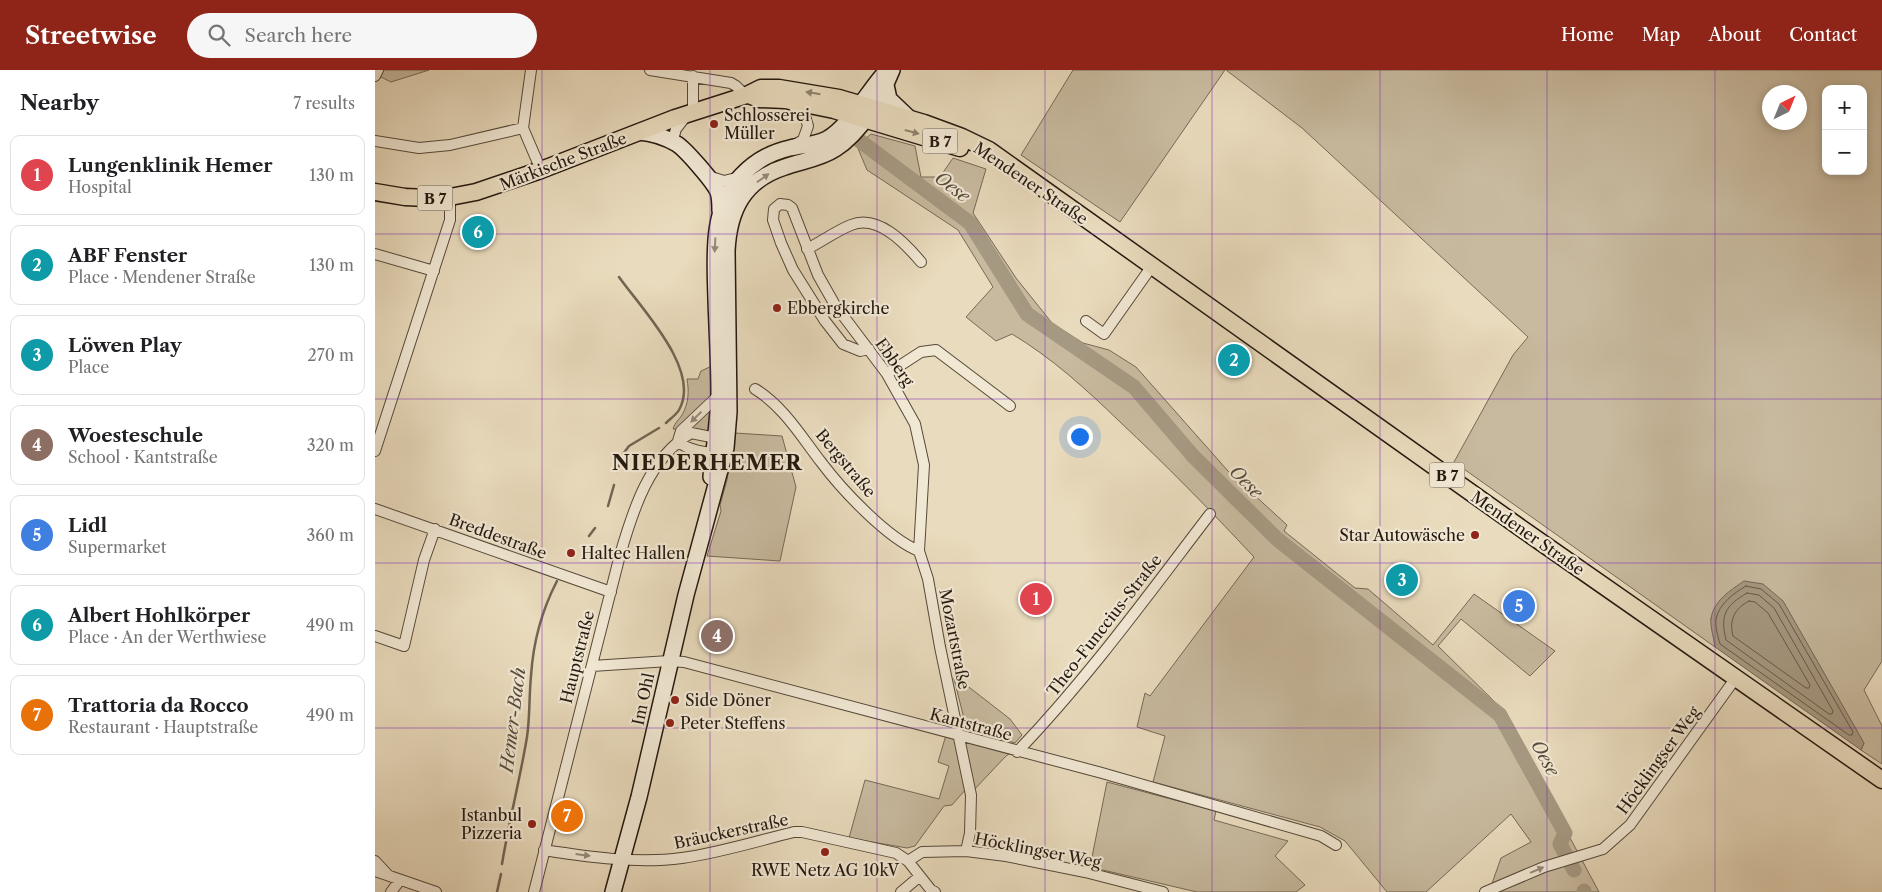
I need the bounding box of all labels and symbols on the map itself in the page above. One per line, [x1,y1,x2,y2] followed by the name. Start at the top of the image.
[1762,85,1807,130] north arrow
[805,89,821,97] one-way arrow
[724,105,810,143] place label: Schlosserei Müller
[708,118,720,130] marker: Schlosserei Müller
[497,128,629,194] street label: Märkische Straße
[923,128,957,154] road number: B 7
[905,129,920,137] one-way arrow
[970,137,1092,229] street label: Mendener Straße
[930,167,975,208] water label: Oese
[756,173,769,183] one-way arrow
[417,186,453,210] road number: B 7
[462,213,494,251] pin: 6
[711,238,719,254] one-way arrow
[787,298,889,318] place label: Ebbergkirche
[771,302,783,314] marker: Ebbergkirche
[871,334,919,390] street label: Ebberg
[1218,341,1250,379] pin: 2
[690,410,702,422] one-way arrow
[1067,424,1093,450] your location
[812,425,880,501] street label: Bergstraße
[612,450,802,475] district label: NIEDERHEMER
[1225,461,1268,504] water label: Oese
[1429,462,1465,488] road number: B 7
[1468,487,1588,580] street label: Mendener Straße
[446,509,550,563] street label: Breddestraße
[1339,525,1465,545] place label: Star Autowäsche
[1469,529,1481,541] marker: Star Autowäsche
[581,543,686,563] place label: Haltec Hallen
[565,547,577,559] marker: Haltec Hallen
[1042,550,1166,700] street label: Theo-Funccius-Straße
[1386,561,1418,599] pin: 3
[1020,580,1052,618] pin: 1
[935,587,975,691] street label: Mozartstraße
[1503,587,1535,625] pin: 5
[556,608,598,706] street label: Hauptstraße
[701,617,733,655] pin: 4
[495,666,530,776] water label: Hemer-Bach
[628,671,658,727] street label: Im Ohl
[685,690,771,710] place label: Side Döner
[669,694,681,706] marker: Side Döner
[1612,702,1704,818] street label: Höcklingser Weg
[928,703,1014,745] street label: Kantstraße
[680,713,785,733] place label: Peter Steffens
[664,717,676,729] marker: Peter Steffens
[1526,736,1565,781] water label: Oese
[551,797,583,835] pin: 7
[461,805,523,843] place label: Istanbul Pizzeria
[672,809,790,853] street label: Bräuckerstraße
[526,818,538,830] marker: Istanbul Pizzeria
[973,828,1103,872] street label: Höcklingser Weg
[819,846,831,858] marker: RWE Netz AG 10kV
[576,851,592,859] one-way arrow
[751,860,899,880] place label: RWE Netz AG 10kV
[1530,865,1544,873] one-way arrow

